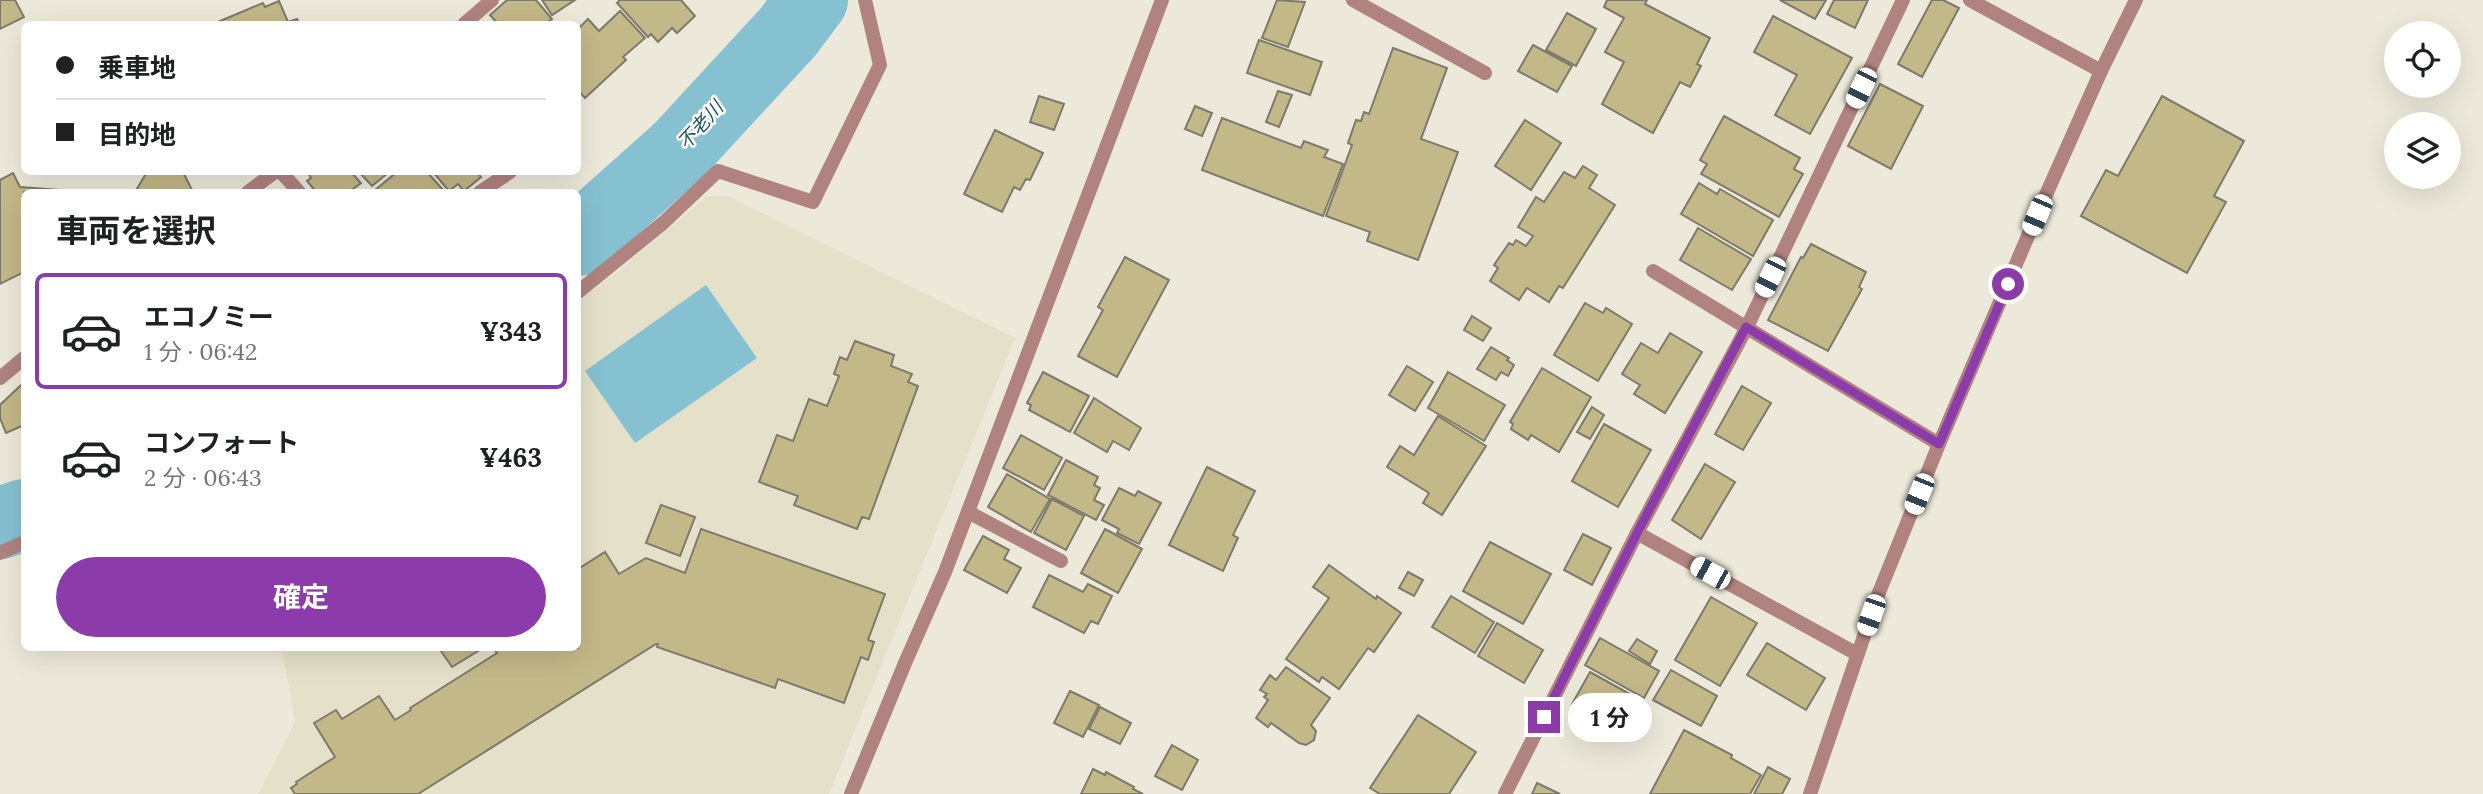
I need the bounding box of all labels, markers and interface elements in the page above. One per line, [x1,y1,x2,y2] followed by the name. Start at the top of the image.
[2384,21,2461,189] map controls
[2384,21,2461,98] button: locate
[98,51,176,84] text: 乗車地
[1843,65,1880,111] car
[672,94,729,154] water label: 不老川
[2384,112,2461,189] button: layers
[98,118,176,151] text: 目的地
[2020,192,2055,238] car
[56,210,216,251] text: 車両を選択
[1752,254,1789,300] car
[1992,268,2024,300] route start
[60,300,123,363] icon: car
[144,300,274,333] text: エコノミー
[480,315,542,348] text: ¥343
[144,337,257,366] text: 1 分 · 06:42
[60,426,123,489] icon: car
[144,426,299,459] text: コンフォート
[479,441,542,474] text: ¥463
[144,463,262,492] text: 2 分 · 06:43
[1902,471,1937,517] car
[1687,554,1734,592] car
[56,557,546,637] button: 確定
[1855,592,1888,638] car
[1568,692,1652,742] callout: 1 分
[1528,701,1560,733] route end
[1591,703,1629,732] text: 1 分

